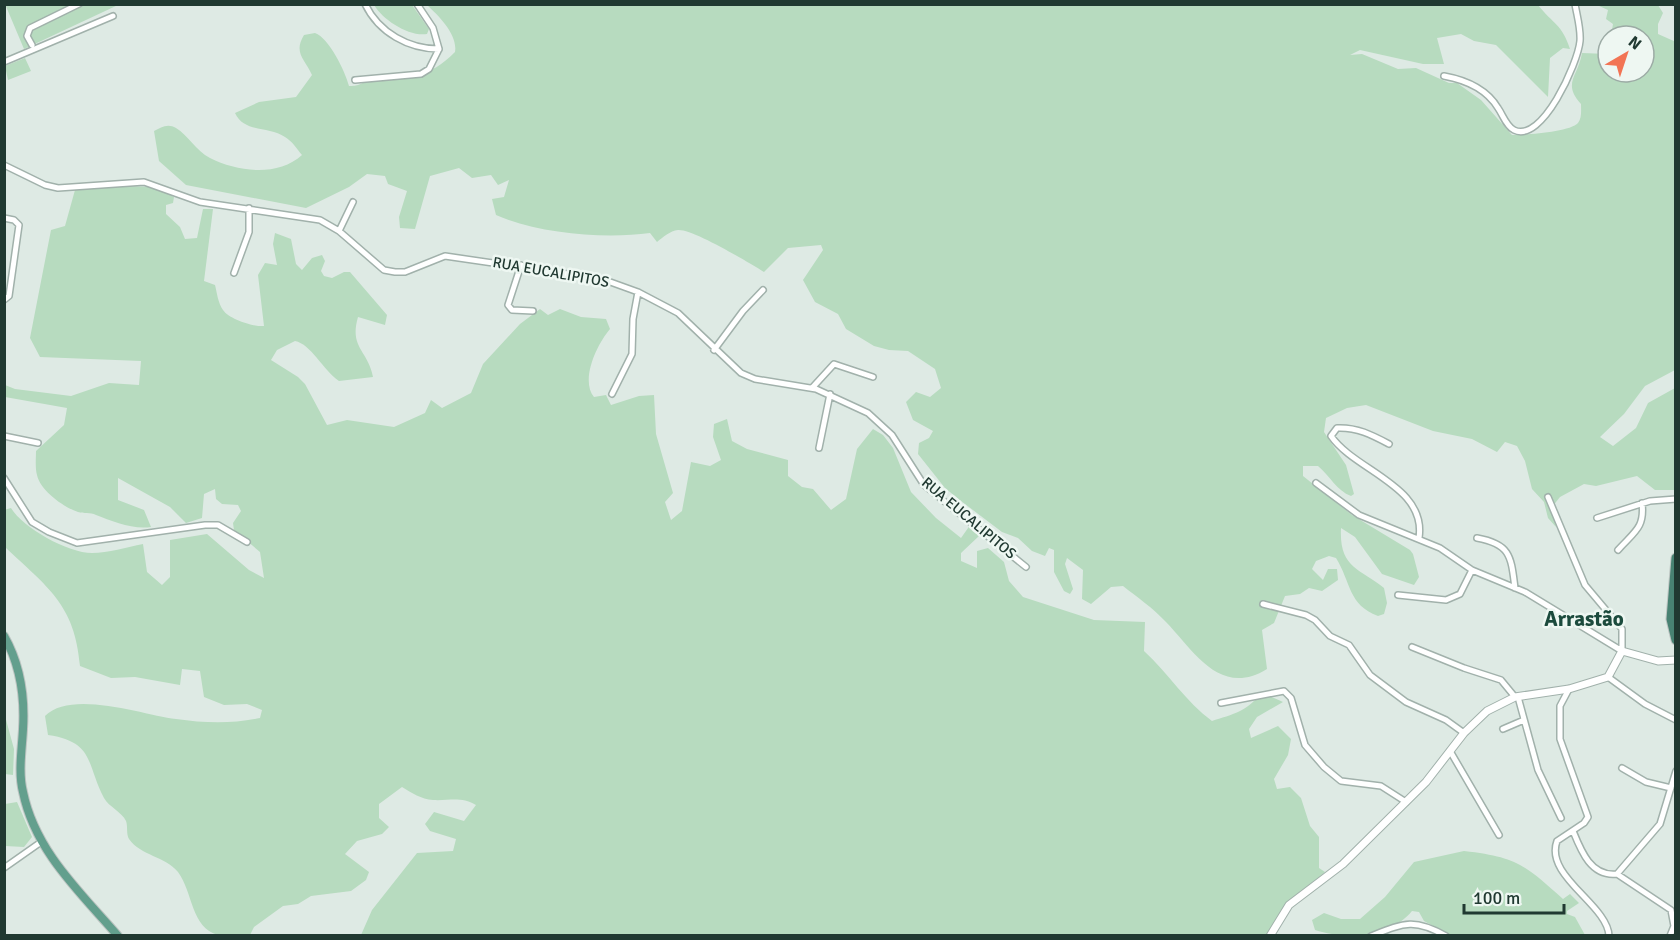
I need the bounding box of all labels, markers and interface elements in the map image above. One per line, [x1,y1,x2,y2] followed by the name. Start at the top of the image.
[1596,24,1656,84] north arrow
[1624,32,1645,54] text: N
[491,253,611,291] street label: RUA EUCALIPITOS
[918,473,1020,563] street label: RUA EUCALIPITOS
[1544,606,1624,632] district label: Arrastão
[1464,877,1564,915] scale bar
[1473,887,1520,909] text: 100 m

